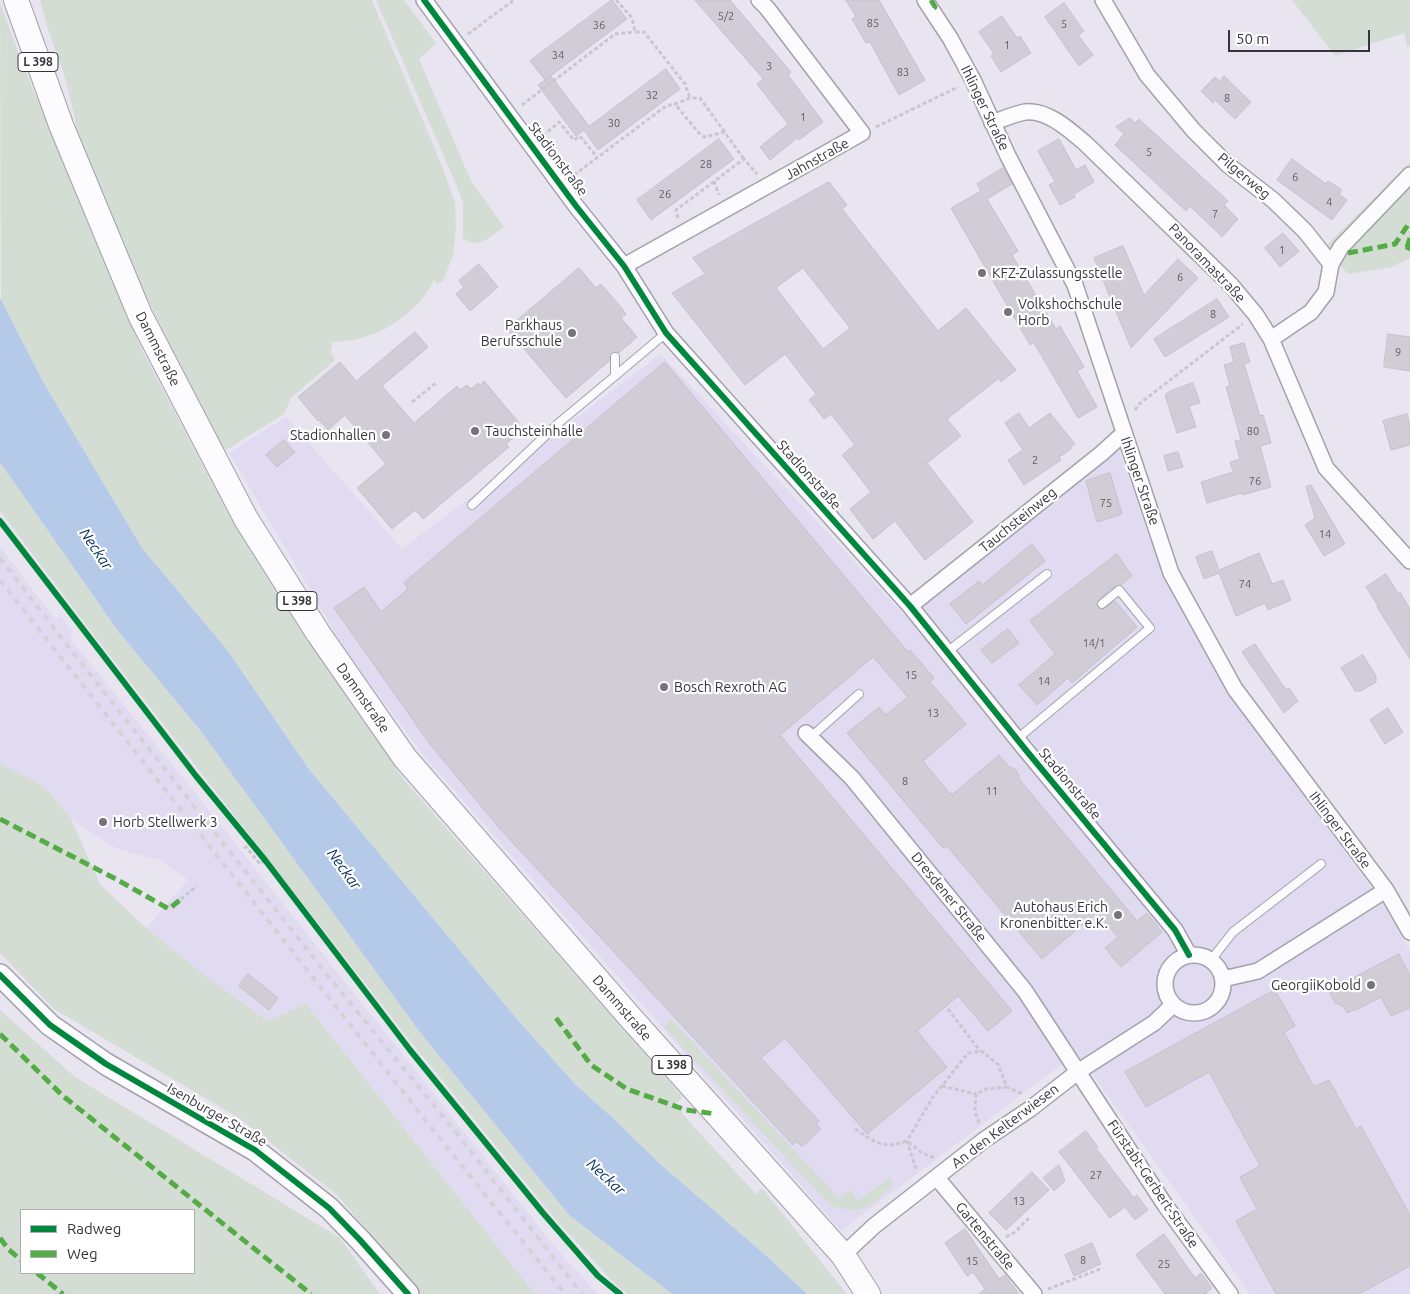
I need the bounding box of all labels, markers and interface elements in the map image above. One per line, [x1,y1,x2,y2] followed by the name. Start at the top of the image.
[718,9,734,23] house number: 5/2
[867,16,879,30] house number: 85
[1061,17,1067,31] house number: 5
[593,18,605,32] house number: 36
[1230,20,1372,52] scale bar
[1236,30,1269,47] text: 50 m
[1004,38,1010,52] house number: 1
[552,48,564,62] house number: 34
[18,52,58,72] road number: L 398
[766,59,772,73] house number: 3
[957,63,1013,153] street label: Ihlinger Straße
[897,65,909,79] house number: 83
[646,88,658,102] house number: 32
[1224,91,1230,105] house number: 8
[800,110,806,124] house number: 1
[608,116,620,130] house number: 30
[525,119,591,199] street label: Stadionstraße
[782,135,852,183] street label: Jahnstraße
[1146,145,1152,159] house number: 5
[1214,149,1274,203] street label: Pilgerweg
[700,157,712,171] house number: 28
[1292,170,1298,184] house number: 6
[659,187,671,201] house number: 26
[1326,195,1332,209] house number: 4
[1212,207,1218,221] house number: 7
[1165,220,1249,306] street label: Panoramastraße
[1279,243,1285,257] house number: 1
[992,265,1123,281] place label: KFZ-Zulassungsstelle
[976,267,988,279] marker: KFZ-Zulassungsstelle
[1177,270,1183,284] house number: 6
[1018,296,1122,328] place label: Volkshochschule Horb
[1002,306,1014,318] marker: Volkshochschule Horb
[1210,307,1216,321] house number: 8
[132,309,184,389] street label: Dammstraße
[481,317,562,350] place label: Parkhaus Berufsschule
[566,327,578,339] marker: Parkhaus Berufsschule
[1395,345,1401,359] house number: 9
[485,423,583,439] place label: Tauchsteinhalle
[1247,424,1259,438] house number: 80
[469,425,481,437] marker: Tauchsteinhalle
[290,427,376,443] place label: Stadionhallen
[380,429,392,441] marker: Stadionhallen
[1117,435,1163,527] street label: Ihlinger Straße
[773,437,845,513] street label: Stadionstraße
[1032,453,1038,467] house number: 2
[1249,474,1261,488] house number: 76
[976,484,1060,556] street label: Tauchsteinweg
[1100,496,1112,510] house number: 75
[76,525,116,573] water label: Neckar
[1319,527,1331,541] house number: 14
[1239,577,1251,591] house number: 74
[277,592,317,610] road number: L 398
[1083,636,1105,650] house number: 14/1
[333,660,393,736] street label: Dammstraße
[905,668,917,682] house number: 15
[1038,674,1050,688] house number: 14
[674,679,787,695] place label: Bosch Rexroth AG
[658,681,670,693] marker: Bosch Rexroth AG
[927,706,939,720] house number: 13
[1035,745,1105,823] street label: Stadionstraße
[902,774,908,788] house number: 8
[986,784,998,798] house number: 11
[1305,788,1375,872] street label: Ihlinger Straße
[113,814,218,830] place label: Horb Stellwerk 3
[97,816,109,828] marker: Horb Stellwerk 3
[323,845,365,893] water label: Neckar
[908,849,990,945] street label: Dresdener Straße
[1000,899,1108,932] place label: Autohaus Erich Kronenbitter e.K.
[1112,909,1124,921] marker: Autohaus Erich Kronenbitter e.K.
[589,972,655,1044] street label: Dammstraße
[1271,977,1361,993] place label: GeorgiiKobold
[1365,979,1377,991] marker: GeorgiiKobold
[652,1056,692,1074] road number: L 398
[164,1080,270,1150] street label: Isenburger Straße
[948,1080,1062,1172] street label: An den Kelterwiesen
[1104,1117,1202,1251] street label: Fürstabt-Gerbert-Straße
[583,1155,629,1199] water label: Neckar
[1090,1168,1102,1182] house number: 27
[1013,1194,1025,1208] house number: 13
[952,1199,1018,1273] street label: Gartenstraße
[20,1209,195,1274] legend
[67,1220,121,1237] text: Radweg
[67,1245,98,1262] text: Weg
[1080,1253,1086,1267] house number: 8
[966,1254,978,1268] house number: 15
[1158,1257,1170,1271] house number: 25

